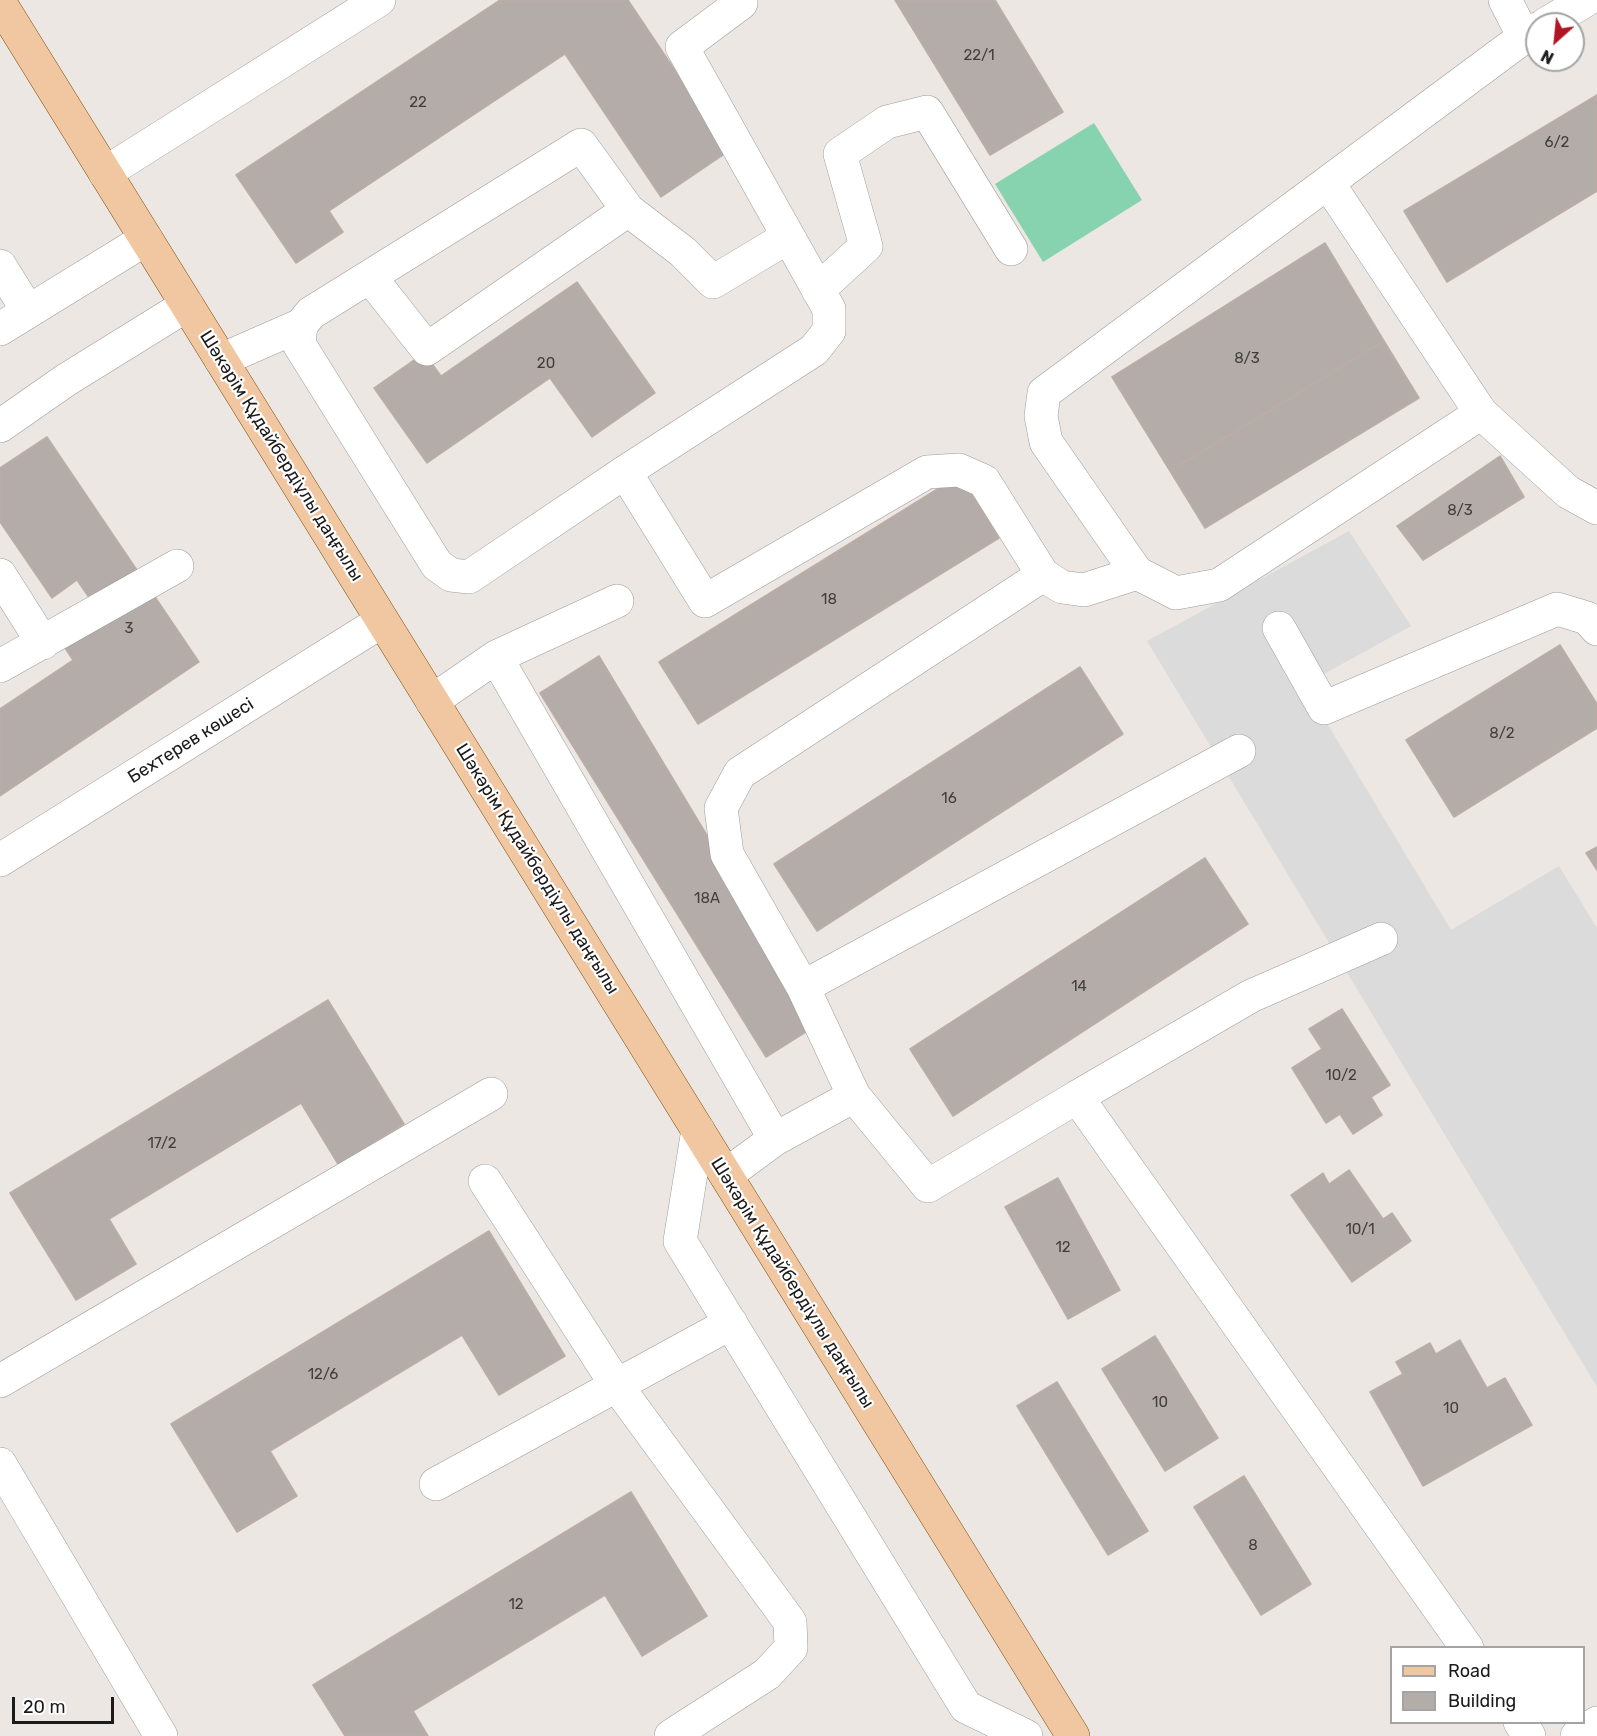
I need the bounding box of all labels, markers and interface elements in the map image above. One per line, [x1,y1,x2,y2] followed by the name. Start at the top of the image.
[1525,12,1585,72] north arrow
[1538,46,1557,68] text: N
[963,47,995,65] house number: 22/1
[409,94,427,112] house number: 22
[1545,134,1569,152] house number: 6/2
[195,327,367,585] street label: Шәкәрім Құдайбердіұлы даңғылы
[1234,350,1260,368] house number: 8/3
[537,355,555,373] house number: 20
[1447,502,1473,520] house number: 8/3
[821,591,837,609] house number: 18
[124,620,134,638] house number: 3
[124,694,258,788] street label: Бехтерев көшесі
[1489,725,1515,743] house number: 8/2
[451,740,623,998] street label: Шәкәрім Құдайбердіұлы даңғылы
[941,790,957,808] house number: 16
[694,890,720,908] house number: 18А
[1071,978,1087,996] house number: 14
[1325,1067,1357,1085] house number: 10/2
[148,1135,176,1153] house number: 17/2
[706,1154,878,1412] street label: Шәкәрім Құдайбердіұлы даңғылы
[1345,1221,1375,1239] house number: 10/1
[1055,1239,1071,1257] house number: 12
[308,1366,338,1384] house number: 12/6
[1152,1394,1168,1412] house number: 10
[1443,1400,1459,1418] house number: 10
[1248,1537,1258,1555] house number: 8
[508,1596,524,1614] house number: 12
[1390,1646,1585,1724] legend
[1448,1660,1491,1682] text: Road
[15,1685,117,1723] scale bar
[1448,1690,1516,1712] text: Building
[23,1696,65,1718] text: 20 m

